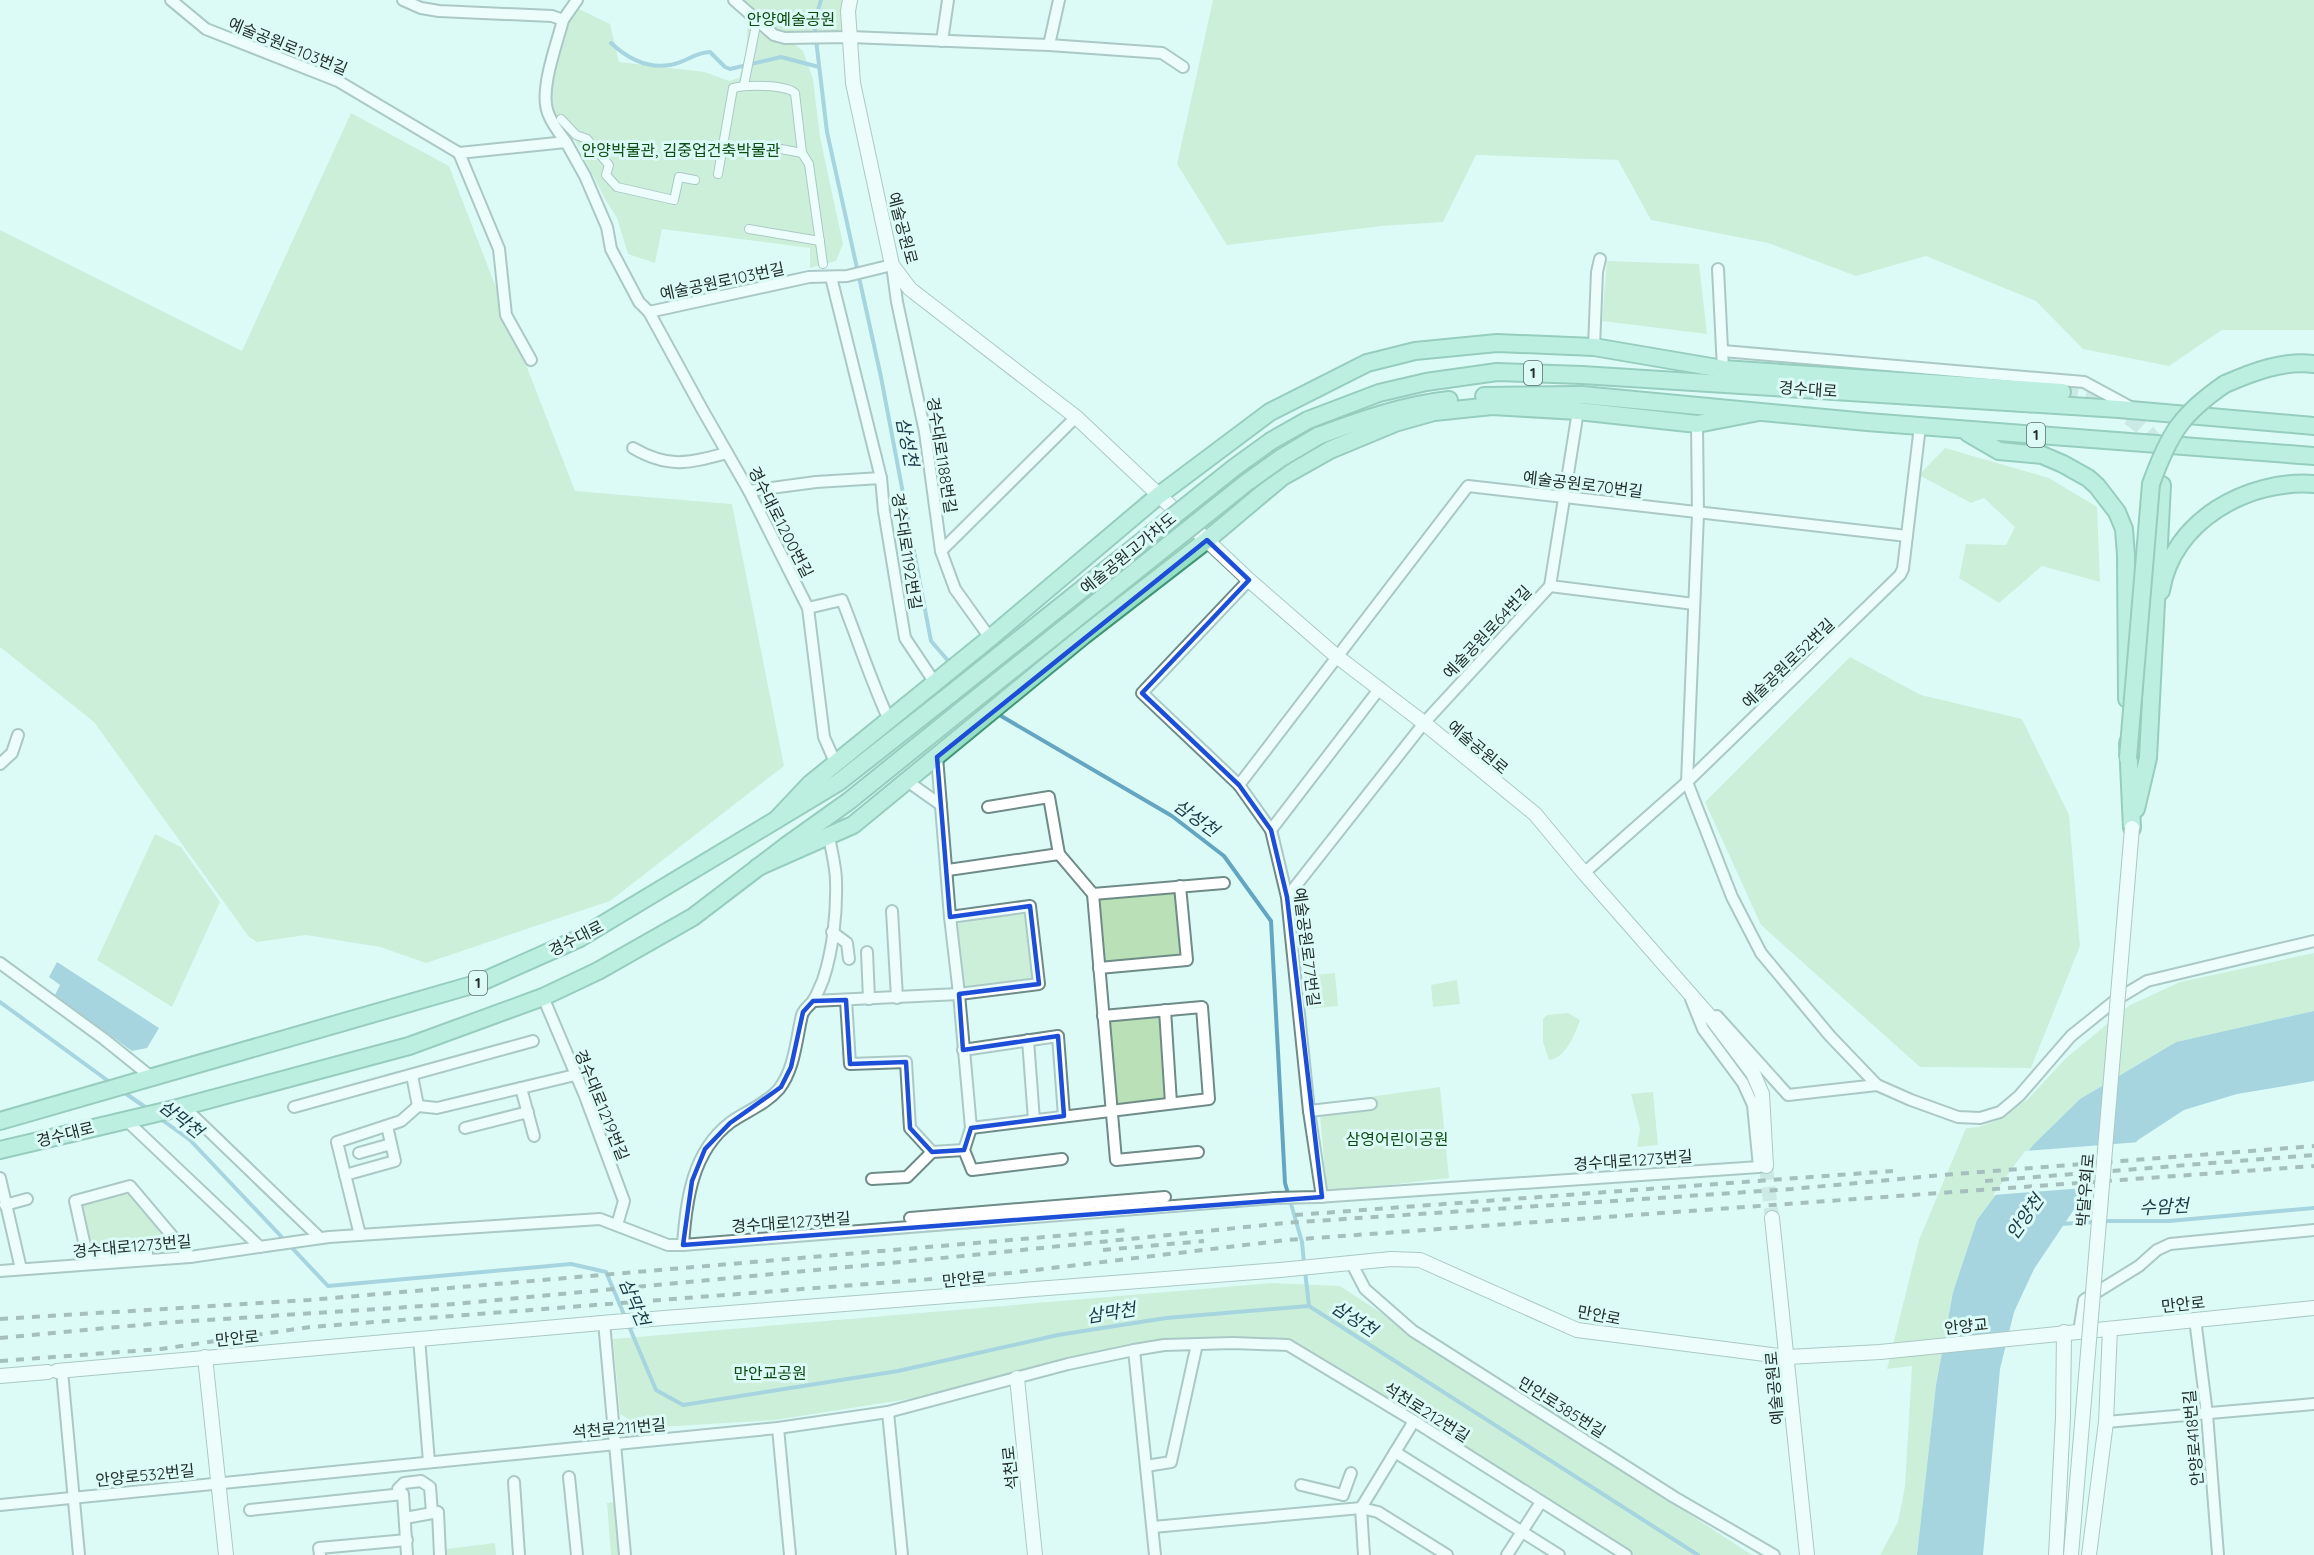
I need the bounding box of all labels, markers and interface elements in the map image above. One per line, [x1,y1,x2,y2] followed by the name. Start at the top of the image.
[747,9,835,29] park label: 안양예술공원
[225,13,351,79] street label: 예술공원로103번길
[582,140,781,160] park label: 안양박물관, 김중업건축박물관
[884,190,922,266] street label: 예술공원로
[658,258,786,304] street label: 예술공원로103번길
[1524,361,1542,385] road number: 1
[1778,377,1838,401] street label: 경수대로
[923,395,961,515] street label: 경수대로1188번길
[891,415,924,471] water label: 삼성천
[2027,423,2045,447] road number: 1
[744,463,818,581] street label: 경수대로1200번길
[1522,467,1644,501] street label: 예술공원로70번길
[888,491,926,611] street label: 경수대로1192번길
[1076,508,1180,598] street label: 예술공원고가차도
[1439,581,1535,683] street label: 예술공원로64번길
[1738,614,1838,712] street label: 예술공원로52번길
[1443,716,1513,778] street label: 예술공원로
[1169,794,1225,843] water label: 삼성천
[1290,886,1324,1008] street label: 예술공원로77번길
[545,916,607,960] street label: 경수대로
[469,971,487,995] road number: 1
[571,1047,633,1163] street label: 경수대로1219번길
[155,1094,210,1144] water label: 삼막천
[34,1117,96,1151] street label: 경수대로
[1345,1129,1449,1149] park label: 삼영어린이공원
[1573,1146,1693,1174] street label: 경수대로1273번길
[2072,1152,2098,1228] street label: 박달우회로
[2001,1188,2050,1244] water label: 안양천
[2139,1194,2192,1219] water label: 수암천
[731,1208,851,1236] street label: 경수대로1273번길
[72,1231,192,1261] street label: 경수대로1273번길
[941,1267,987,1291] street label: 만안로
[614,1274,656,1331] water label: 삼막천
[2160,1292,2206,1316] street label: 만안로
[1327,1295,1383,1343] water label: 삼성천
[1085,1297,1140,1328] water label: 삼막천
[1575,1301,1623,1329] street label: 만안로
[1943,1314,1989,1338] street label: 안양교
[214,1326,260,1350] street label: 만안로
[1761,1350,1787,1426] street label: 예술공원로
[733,1363,807,1383] park label: 만안교공원
[1515,1372,1609,1442] street label: 만안로385번길
[1380,1378,1474,1446] street label: 석천로212번길
[2179,1389,2207,1487] street label: 안양로418번길
[571,1414,667,1442] street label: 석천로211번길
[998,1445,1022,1491] street label: 석천로
[94,1460,196,1490] street label: 안양로532번길

